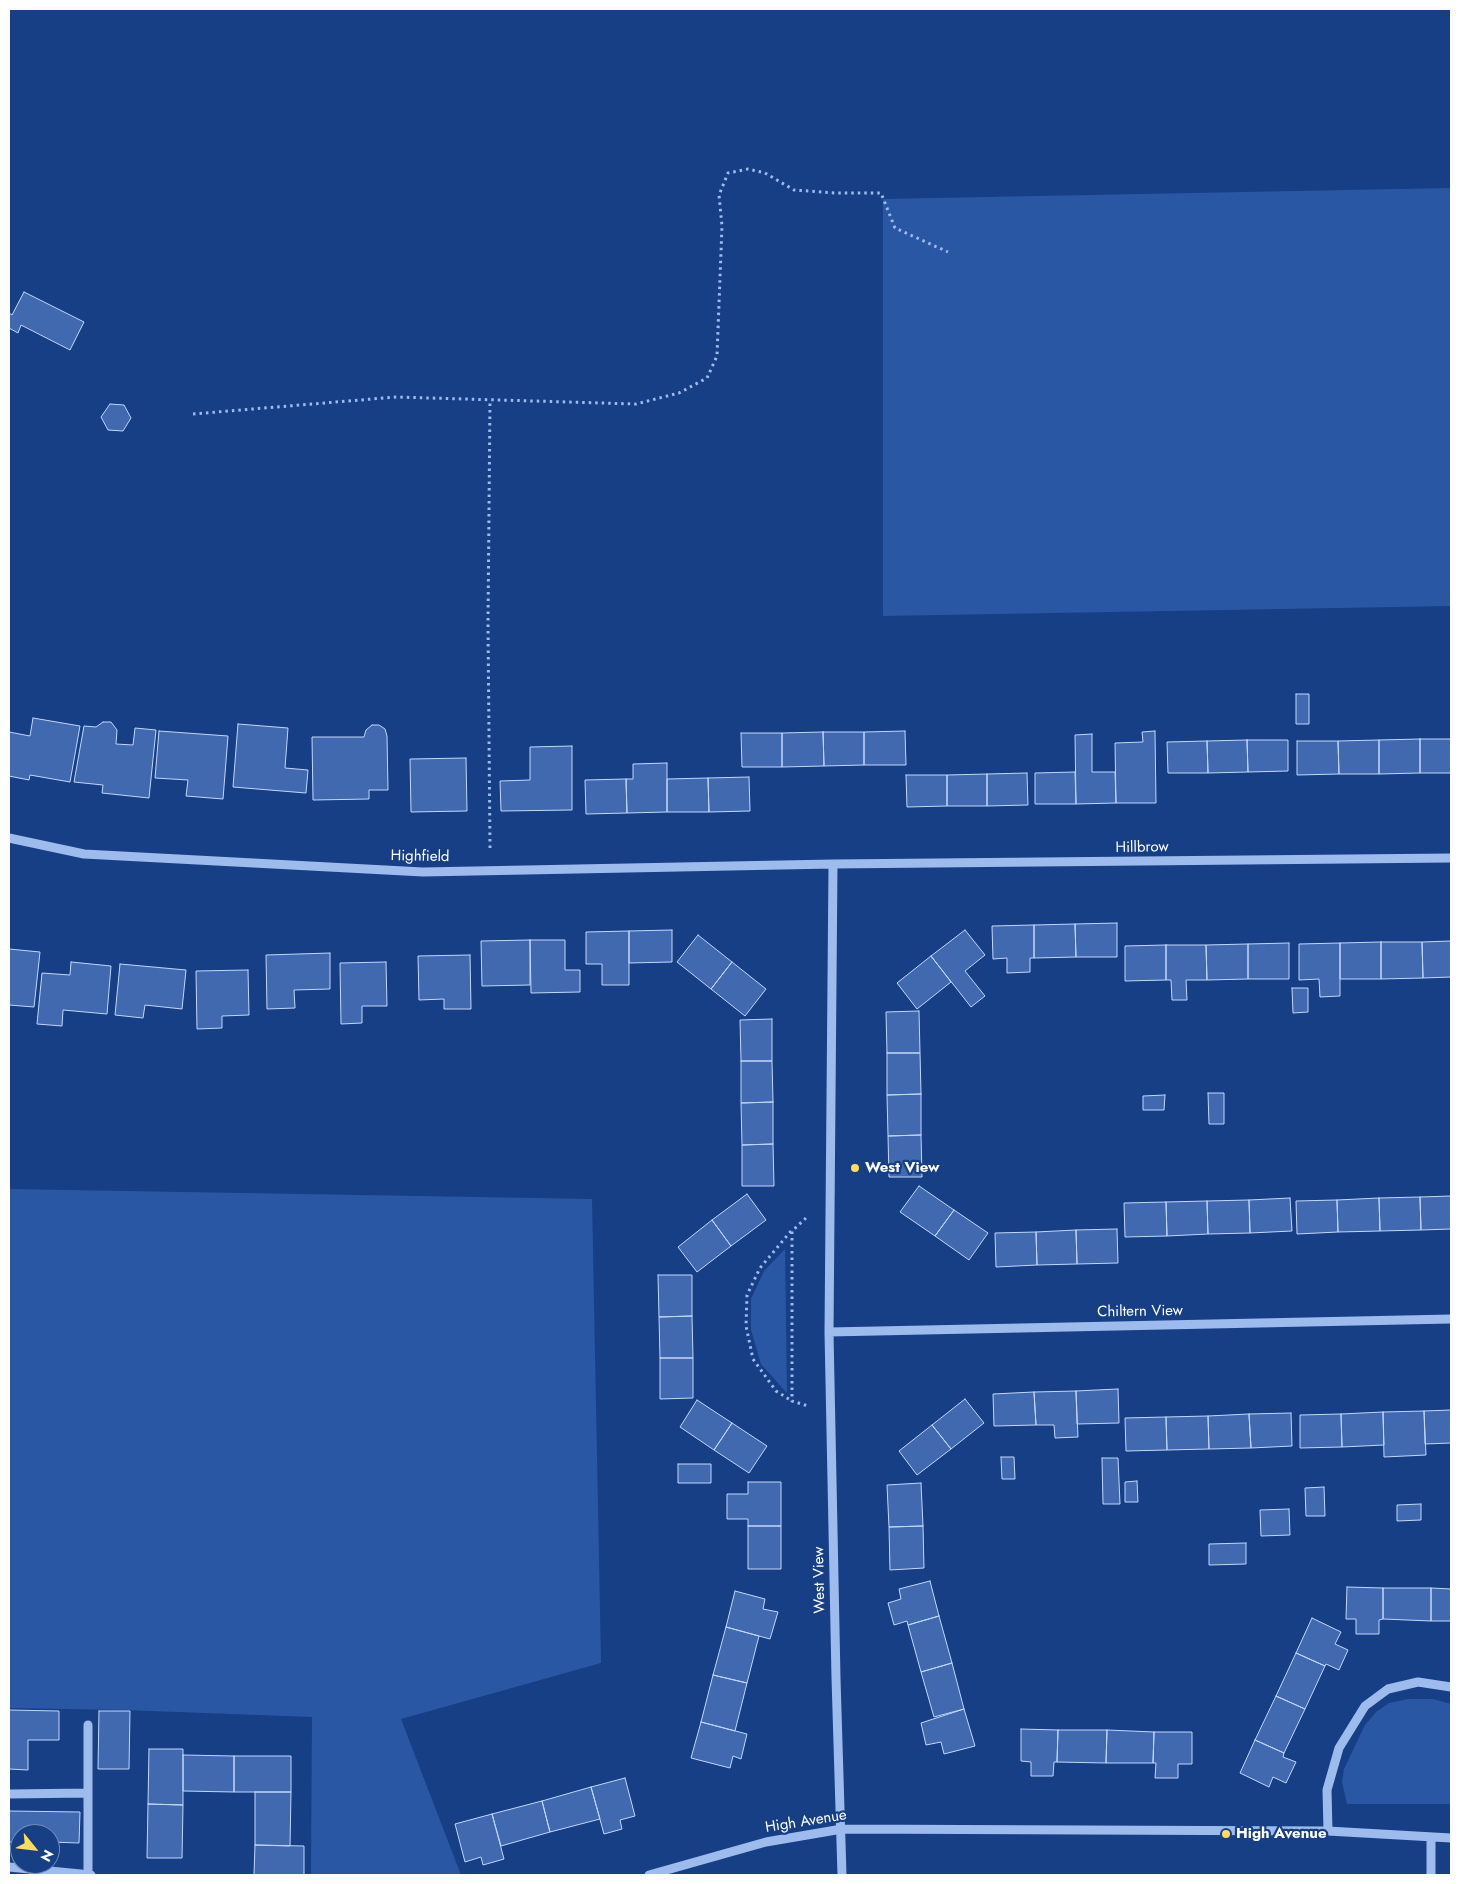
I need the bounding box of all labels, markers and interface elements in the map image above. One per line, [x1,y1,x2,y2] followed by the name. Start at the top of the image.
[1115,839,1169,857] street label: Hillbrow
[390,847,450,867] street label: Highfield
[865,1159,939,1177] place label: West View
[849,1162,861,1174] marker: West View
[1097,1302,1183,1322] street label: Chiltern View
[810,1546,830,1614] street label: West View
[764,1807,848,1837] street label: High Avenue
[10,1824,60,1874] north arrow
[1236,1825,1327,1843] place label: High Avenue
[1220,1828,1232,1840] marker: High Avenue
[36,1846,59,1866] text: N

